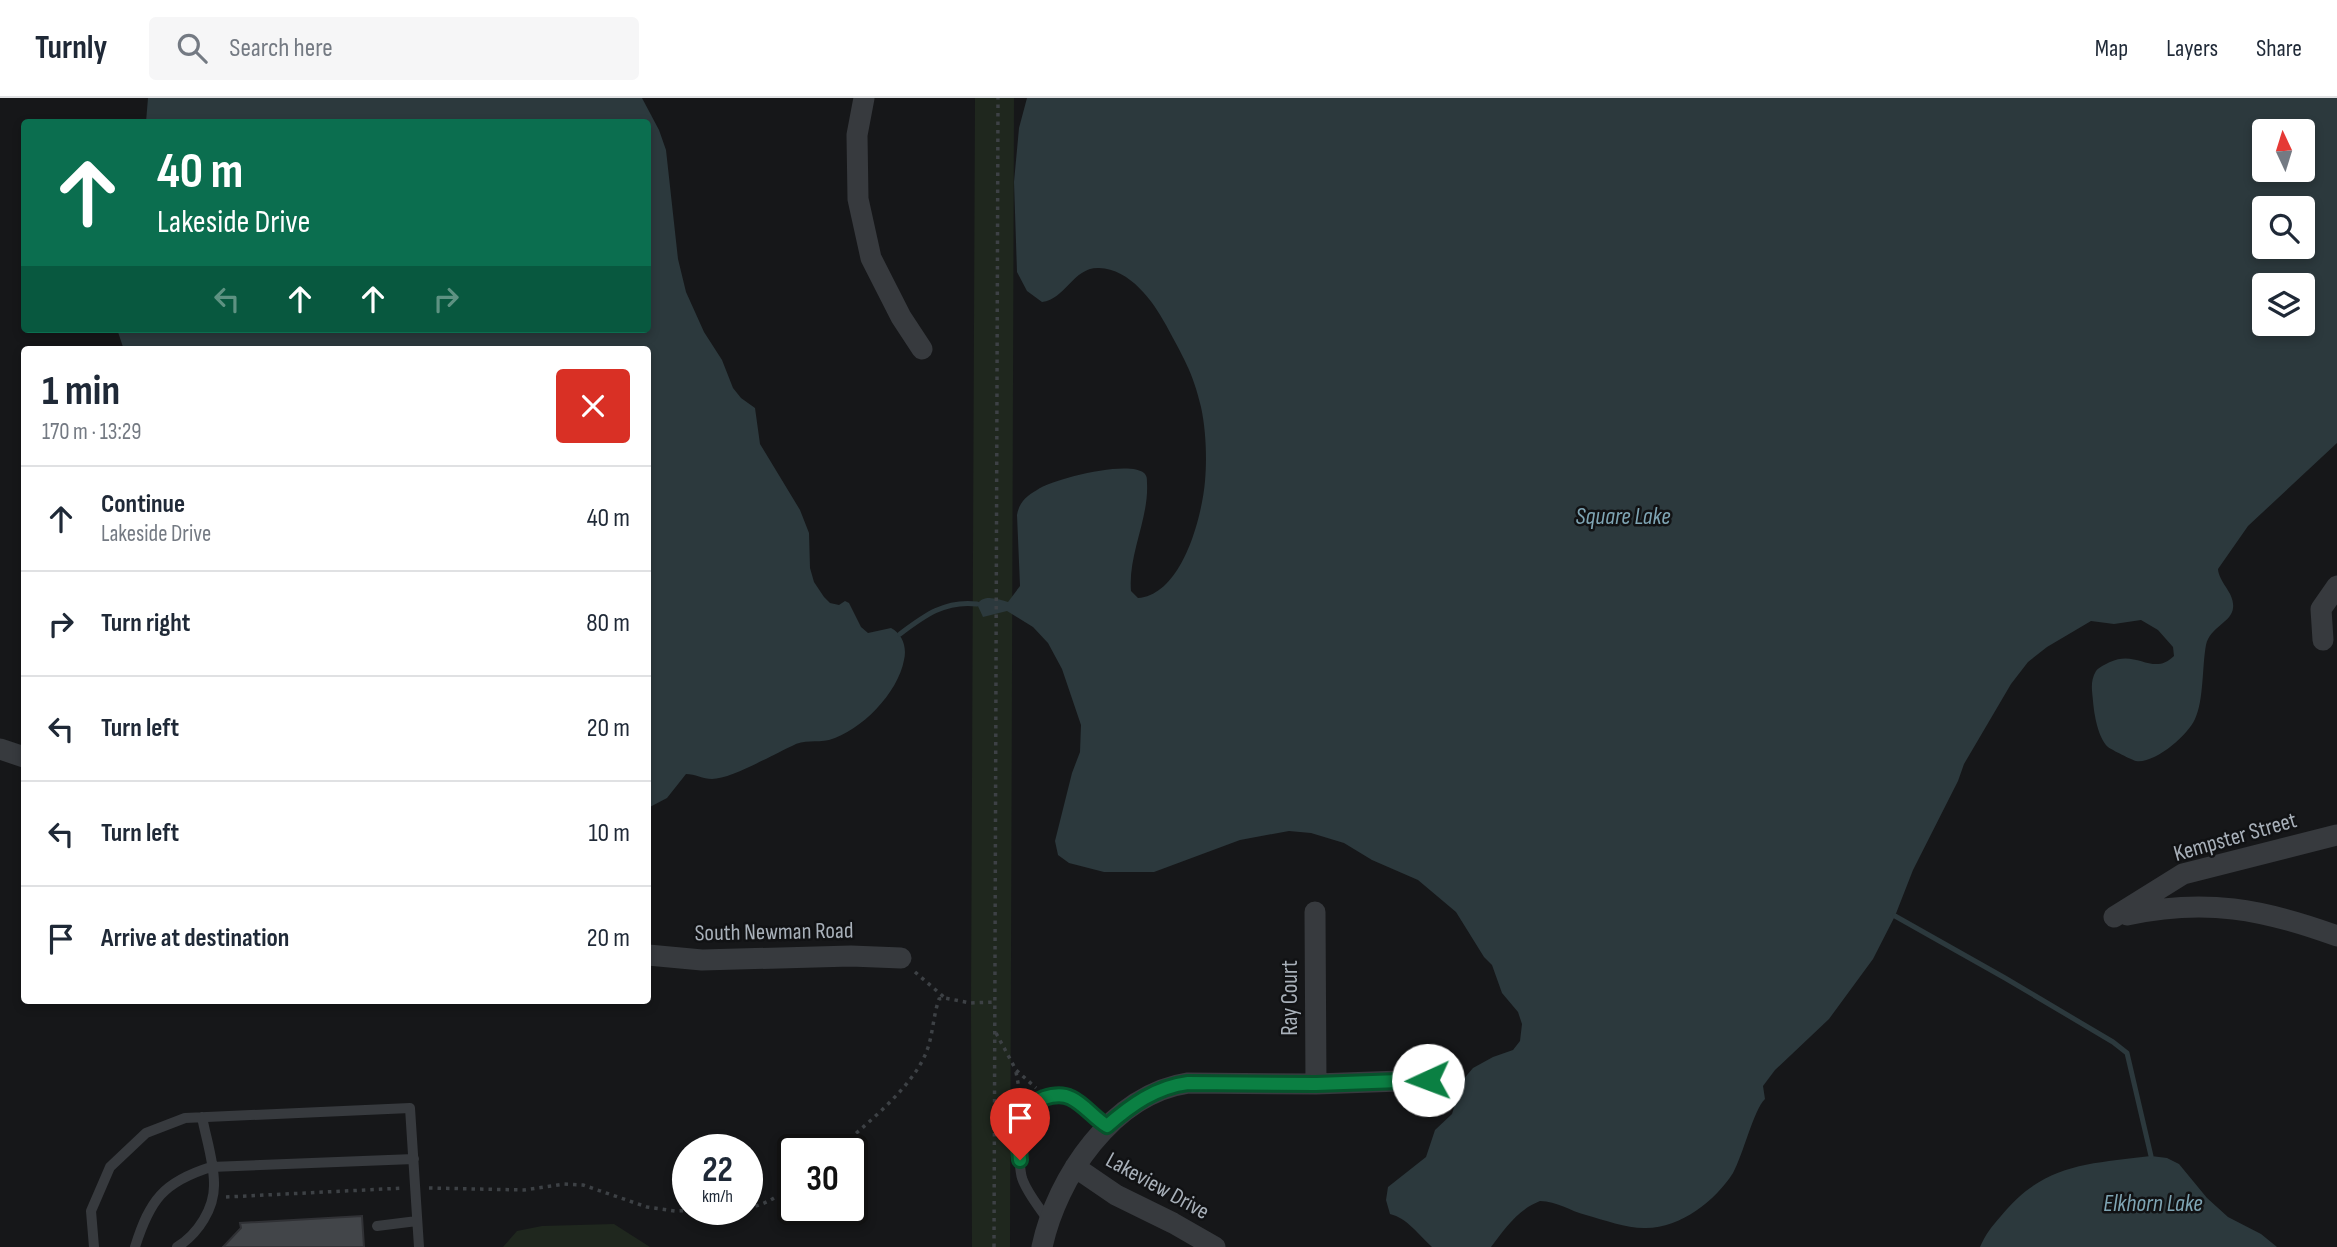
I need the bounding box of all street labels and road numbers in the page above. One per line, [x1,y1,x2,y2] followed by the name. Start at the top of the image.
[2171,806,2300,868] street label: Kempster Street
[694,917,854,947] street label: South Newman Road
[1276,960,1304,1036] street label: Ray Court
[1101,1146,1214,1226] street label: Lakeview Drive

